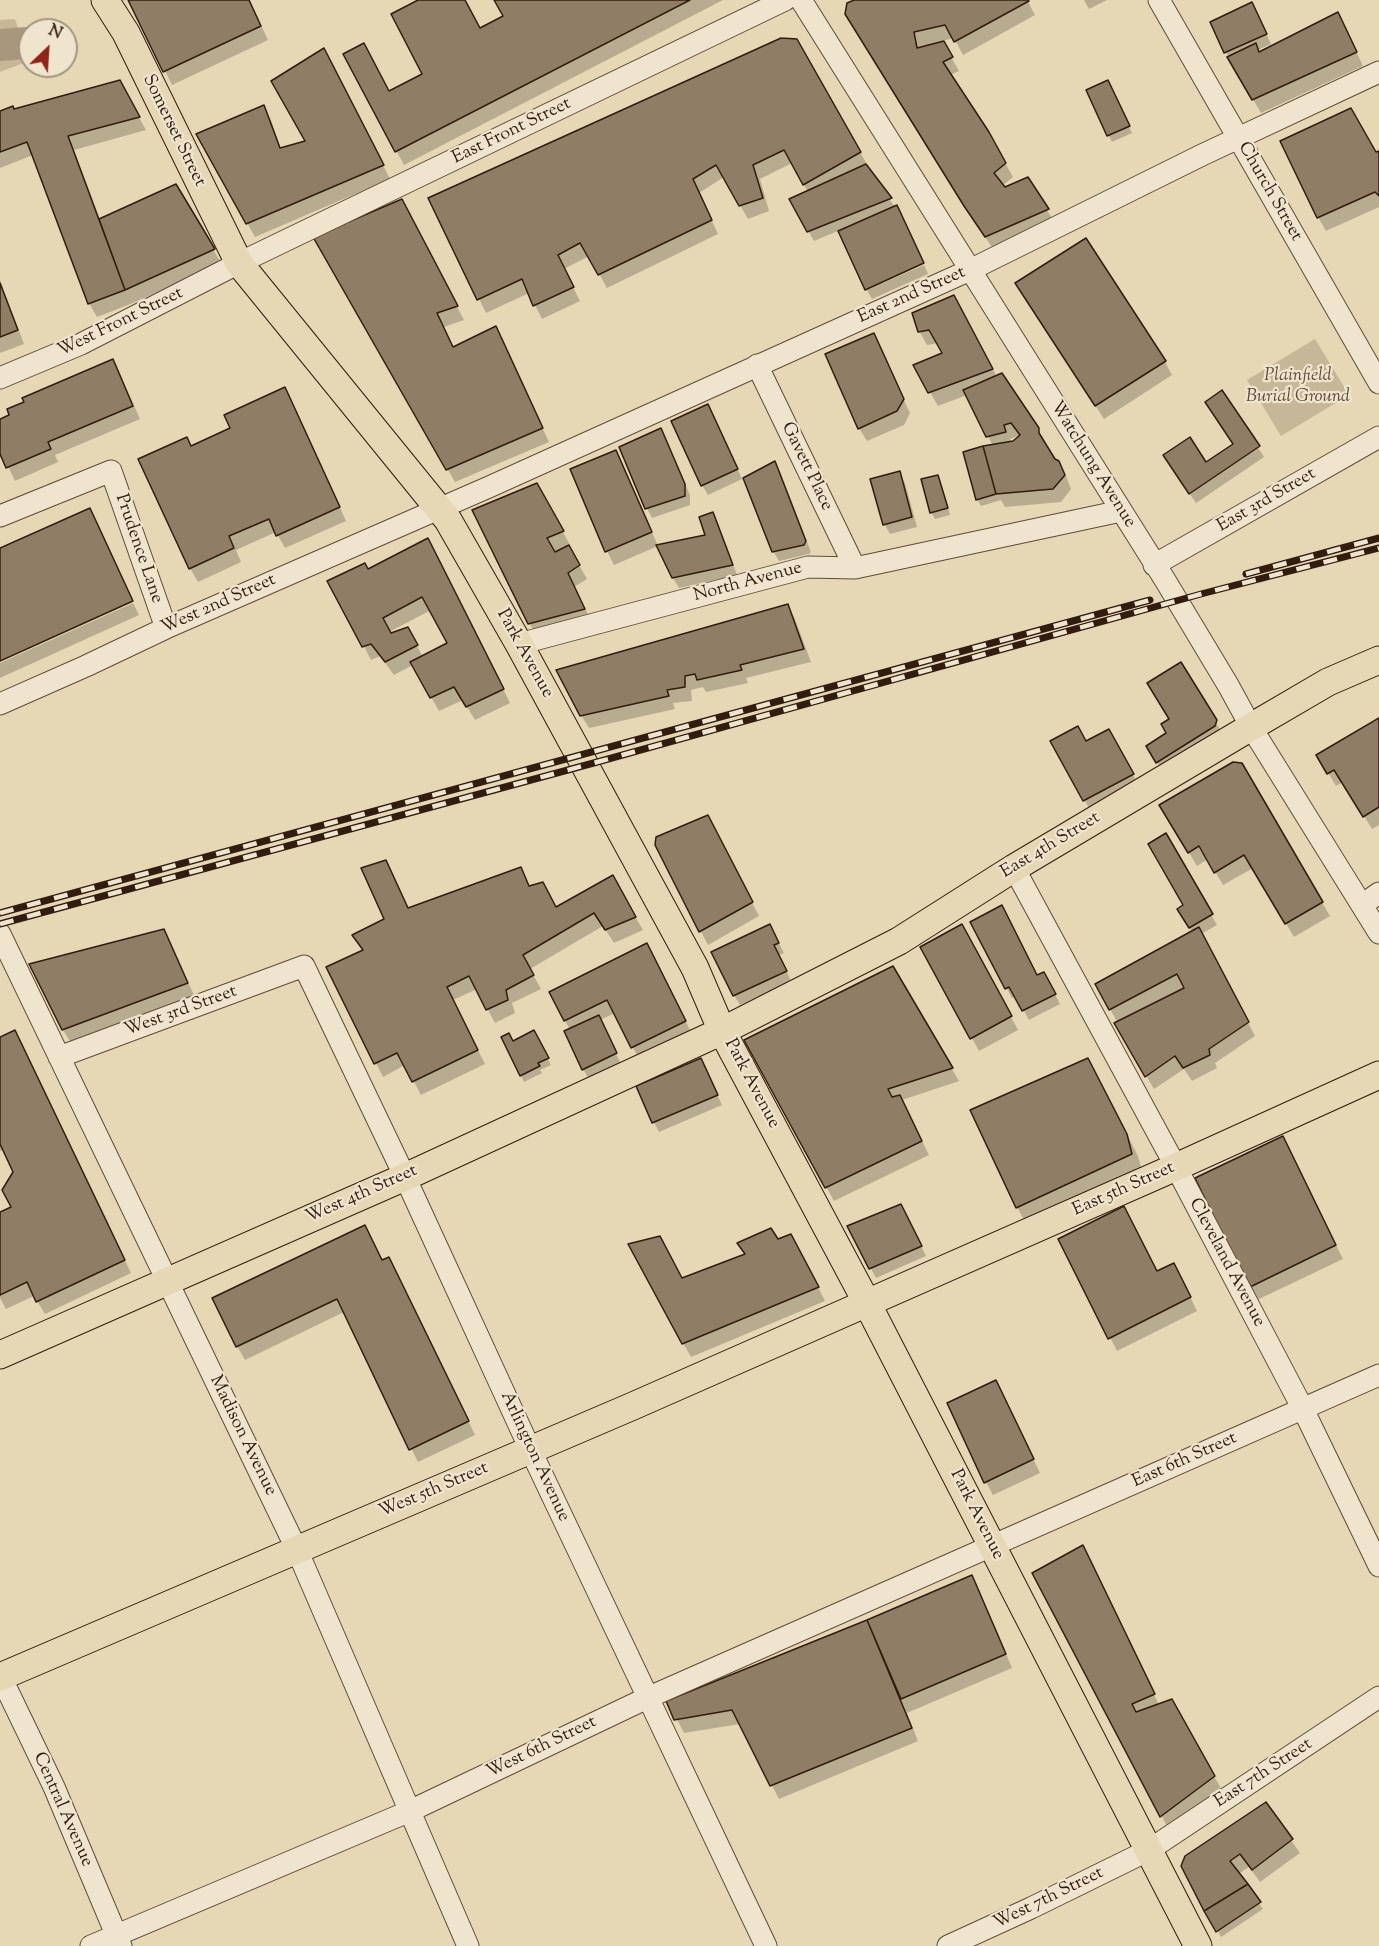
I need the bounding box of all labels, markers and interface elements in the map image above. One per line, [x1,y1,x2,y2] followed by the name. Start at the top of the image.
[18,18,78,78] north arrow
[44,20,66,46] text: N
[136,71,210,191] street label: Somerset Street
[449,94,575,170] street label: East Front Street
[1232,139,1306,245] street label: Church Street
[855,263,969,329] street label: East 2nd Street
[55,283,187,363] street label: West Front Street
[1246,366,1350,409] park label: Plainfield Burial Ground
[1044,398,1140,532] street label: Watchung Avenue
[775,419,837,515] street label: Gavett Place
[1214,464,1320,538] street label: East 3rd Street
[109,491,167,607] street label: Prudence Lane
[691,558,805,608] street label: North Avenue
[158,570,280,640] street label: West 2nd Street
[491,606,557,702] street label: Park Avenue
[997,808,1105,884] street label: East 4th Street
[122,982,240,1042] street label: West 3rd Street
[718,1035,784,1133] street label: Park Avenue
[1070,1158,1178,1222] street label: East 5th Street
[303,1161,421,1229] street label: West 4th Street
[1183,1195,1269,1331] street label: Cleveland Avenue
[203,1372,281,1500] street label: Madison Avenue
[494,1389,574,1525] street label: Arlington Avenue
[1129,1428,1241,1494] street label: East 6th Street
[376,1458,492,1524] street label: West 5th Street
[944,1466,1008,1564] street label: Park Avenue
[484,1712,600,1784] street label: West 6th Street
[1211,1734,1317,1814] street label: East 7th Street
[27,1749,97,1871] street label: Central Avenue
[990,1863,1108,1935] street label: West 7th Street

